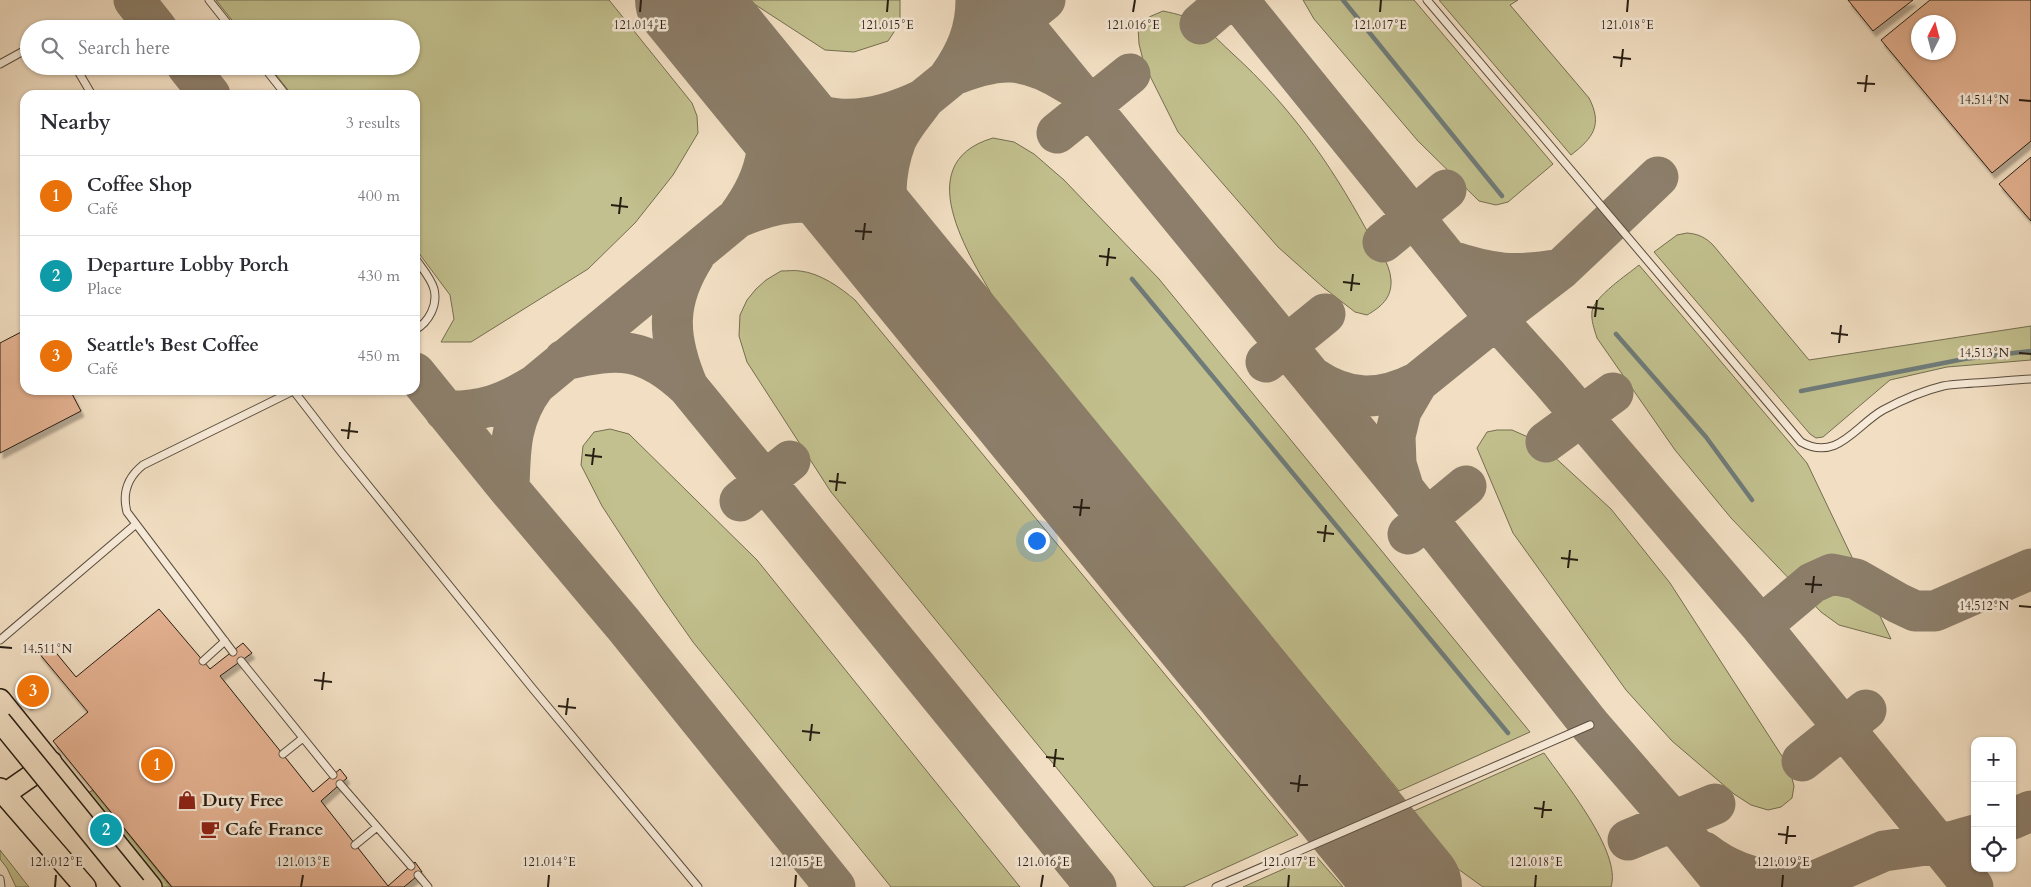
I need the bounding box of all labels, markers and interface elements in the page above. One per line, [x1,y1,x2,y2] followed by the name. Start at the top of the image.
[1911,15,1956,60] north arrow
[613,17,667,33] text: 121.014°E
[860,17,914,33] text: 121.015°E
[1106,17,1160,33] text: 121.016°E
[1353,17,1407,33] text: 121.017°E
[1600,17,1654,33] text: 121.018°E
[20,20,420,75] search box
[38,34,66,62] icon: search
[78,35,170,61] text: Search here
[1959,92,2010,108] text: 14.514°N
[40,108,111,137] text: Nearby
[346,112,400,134] text: 3 results
[87,172,192,198] text: Coffee Shop
[52,185,60,207] text: 1
[358,185,400,207] text: 400 m
[87,198,118,220] text: Café
[87,252,289,278] text: Departure Lobby Porch
[52,265,60,287] text: 2
[358,265,400,287] text: 430 m
[87,278,122,300] text: Place
[87,332,259,358] text: Seattle's Best Coffee
[52,345,60,367] text: 3
[358,345,400,367] text: 450 m
[1959,345,2010,361] text: 14.513°N
[87,358,118,380] text: Café
[1024,528,1050,554] your location
[1959,598,2010,614] text: 14.512°N
[22,641,73,657] text: 14.511°N
[17,672,49,710] pin: 3
[1971,737,2016,872] map controls
[1971,737,2016,782] button: +
[141,746,173,784] pin: 1
[1971,782,2016,827] button: −
[202,788,284,813] place label: Duty Free
[176,789,198,811] shop icon: Duty Free
[90,811,122,849] pin: 2
[225,817,324,842] place label: Cafe France
[199,818,221,840] cafe icon: Cafe France
[1971,827,2016,872] button: locate
[29,854,83,870] text: 121.012°E
[276,854,330,870] text: 121.013°E
[522,854,576,870] text: 121.014°E
[769,854,823,870] text: 121.015°E
[1016,854,1070,870] text: 121.016°E
[1262,854,1316,870] text: 121.017°E
[1509,854,1563,870] text: 121.018°E
[1756,854,1810,870] text: 121.019°E

